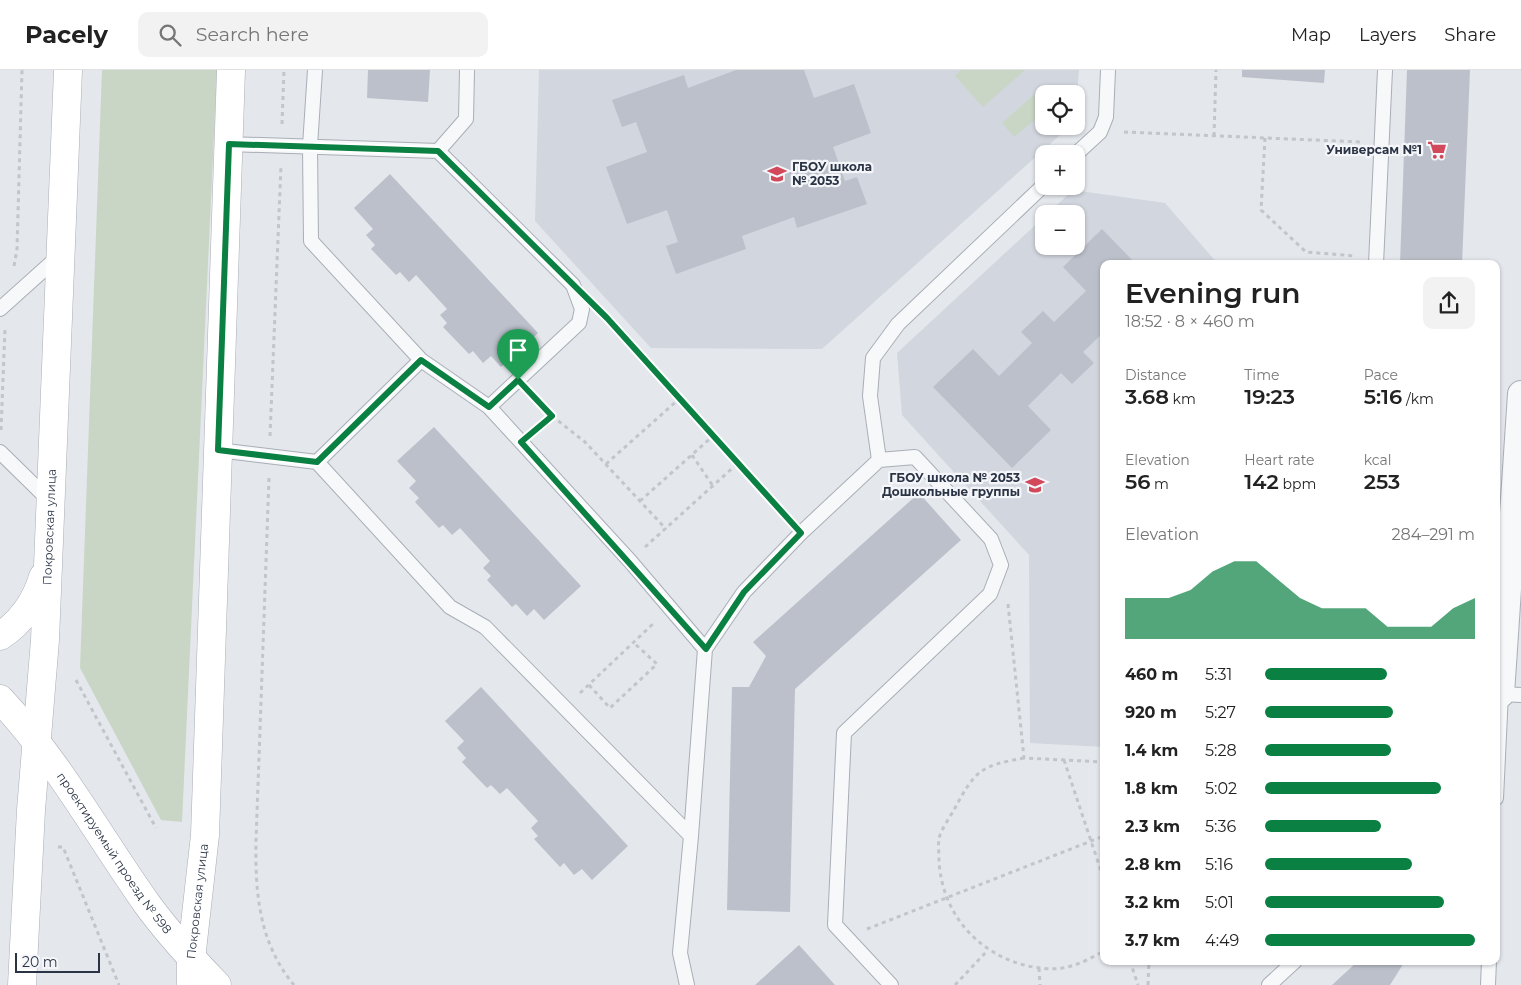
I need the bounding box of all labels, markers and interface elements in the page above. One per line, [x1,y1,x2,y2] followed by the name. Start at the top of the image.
[138,12,488,57] search box
[25,20,108,49] text: Pacely
[156,21,184,49] icon: search
[196,23,309,46] text: Search here
[1291,24,1331,46] text: Map
[1359,24,1416,46] text: Layers
[1444,24,1496,46] text: Share
[1035,85,1085,255] map controls
[1035,85,1085,135] button: locate
[1426,139,1448,161] supermarket icon: Универсам №1
[1326,142,1422,157] place label: Универсам №1
[1035,145,1085,195] button: +
[792,159,872,188] place label: ГБОУ школа № 2053
[766,163,788,185] school or university icon: ГБОУ школа № 2053
[1035,205,1085,255] button: −
[1125,276,1300,310] text: Evening run
[1423,277,1475,329] button: share
[1125,312,1255,331] text: 18:52 · 8 × 460 m
[497,329,539,380] pin
[504,336,532,364] icon: arrive
[1125,366,1187,384] text: Distance
[1244,366,1279,384] text: Time
[1364,366,1398,384] text: Pace
[1125,384,1169,409] text: 3.68
[1244,384,1295,409] text: 19:23
[1364,384,1402,409] text: 5:16
[1169,390,1196,408] text: km
[1402,390,1434,408] text: /km
[1125,451,1190,469] text: Elevation
[1244,451,1315,469] text: Heart rate
[1364,451,1392,469] text: kcal
[39,468,59,585] street label: Покровская улица
[1125,469,1150,494] text: 56
[1244,469,1279,494] text: 142
[1364,469,1400,494] text: 253
[882,470,1020,499] place label: ГБОУ школа № 2053 Дошкольные группы
[1024,474,1046,496] school or university icon: ГБОУ школа № 2053 Дошкольные группы
[1150,475,1169,493] text: m
[1279,475,1316,493] text: bpm
[1125,525,1199,544] text: Elevation
[1391,525,1475,544] text: 284–291 m
[1125,665,1178,684] text: 460 m
[1205,665,1232,684] text: 5:31
[1125,703,1177,722] text: 920 m
[1205,703,1236,722] text: 5:27
[1125,741,1178,760] text: 1.4 km
[1205,741,1237,760] text: 5:28
[54,769,175,937] street label: проектируемый проезд № 598
[1125,779,1178,798] text: 1.8 km
[1205,779,1237,798] text: 5:02
[1125,817,1180,836] text: 2.3 km
[1205,817,1236,836] text: 5:36
[183,843,211,960] street label: Покровская улица
[1125,855,1181,874] text: 2.8 km
[1205,855,1233,874] text: 5:16
[1125,893,1180,912] text: 3.2 km
[1205,893,1234,912] text: 5:01
[1125,931,1180,950] text: 3.7 km
[1205,931,1239,950] text: 4:49
[15,950,100,973] scale bar
[22,953,58,971] text: 20 m

